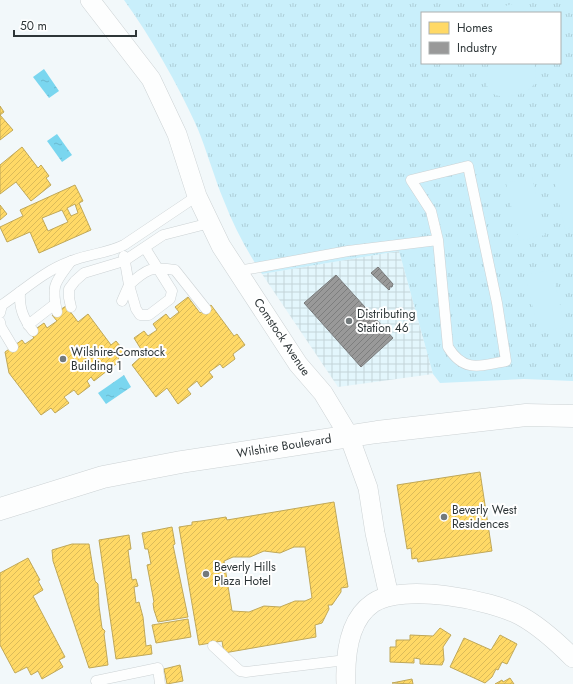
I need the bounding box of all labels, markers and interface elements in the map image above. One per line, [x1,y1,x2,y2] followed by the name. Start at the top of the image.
[14,12,136,38] scale bar
[421,12,561,64] legend
[20,17,47,35] text: 50 m
[457,19,493,37] text: Homes
[457,39,498,57] text: Industry
[249,294,315,380] street label: Comstock Avenue
[357,305,416,337] place label: Distributing Station 46
[344,316,354,326] marker: Distributing Station 46
[71,343,166,375] place label: Wilshire-Comstock Building 1
[58,354,68,364] marker: Wilshire-Comstock Building 1
[235,430,333,462] street label: Wilshire Boulevard
[452,501,517,533] place label: Beverly West Residences
[439,512,449,522] marker: Beverly West Residences
[214,558,276,590] place label: Beverly Hills Plaza Hotel
[201,569,211,579] marker: Beverly Hills Plaza Hotel

